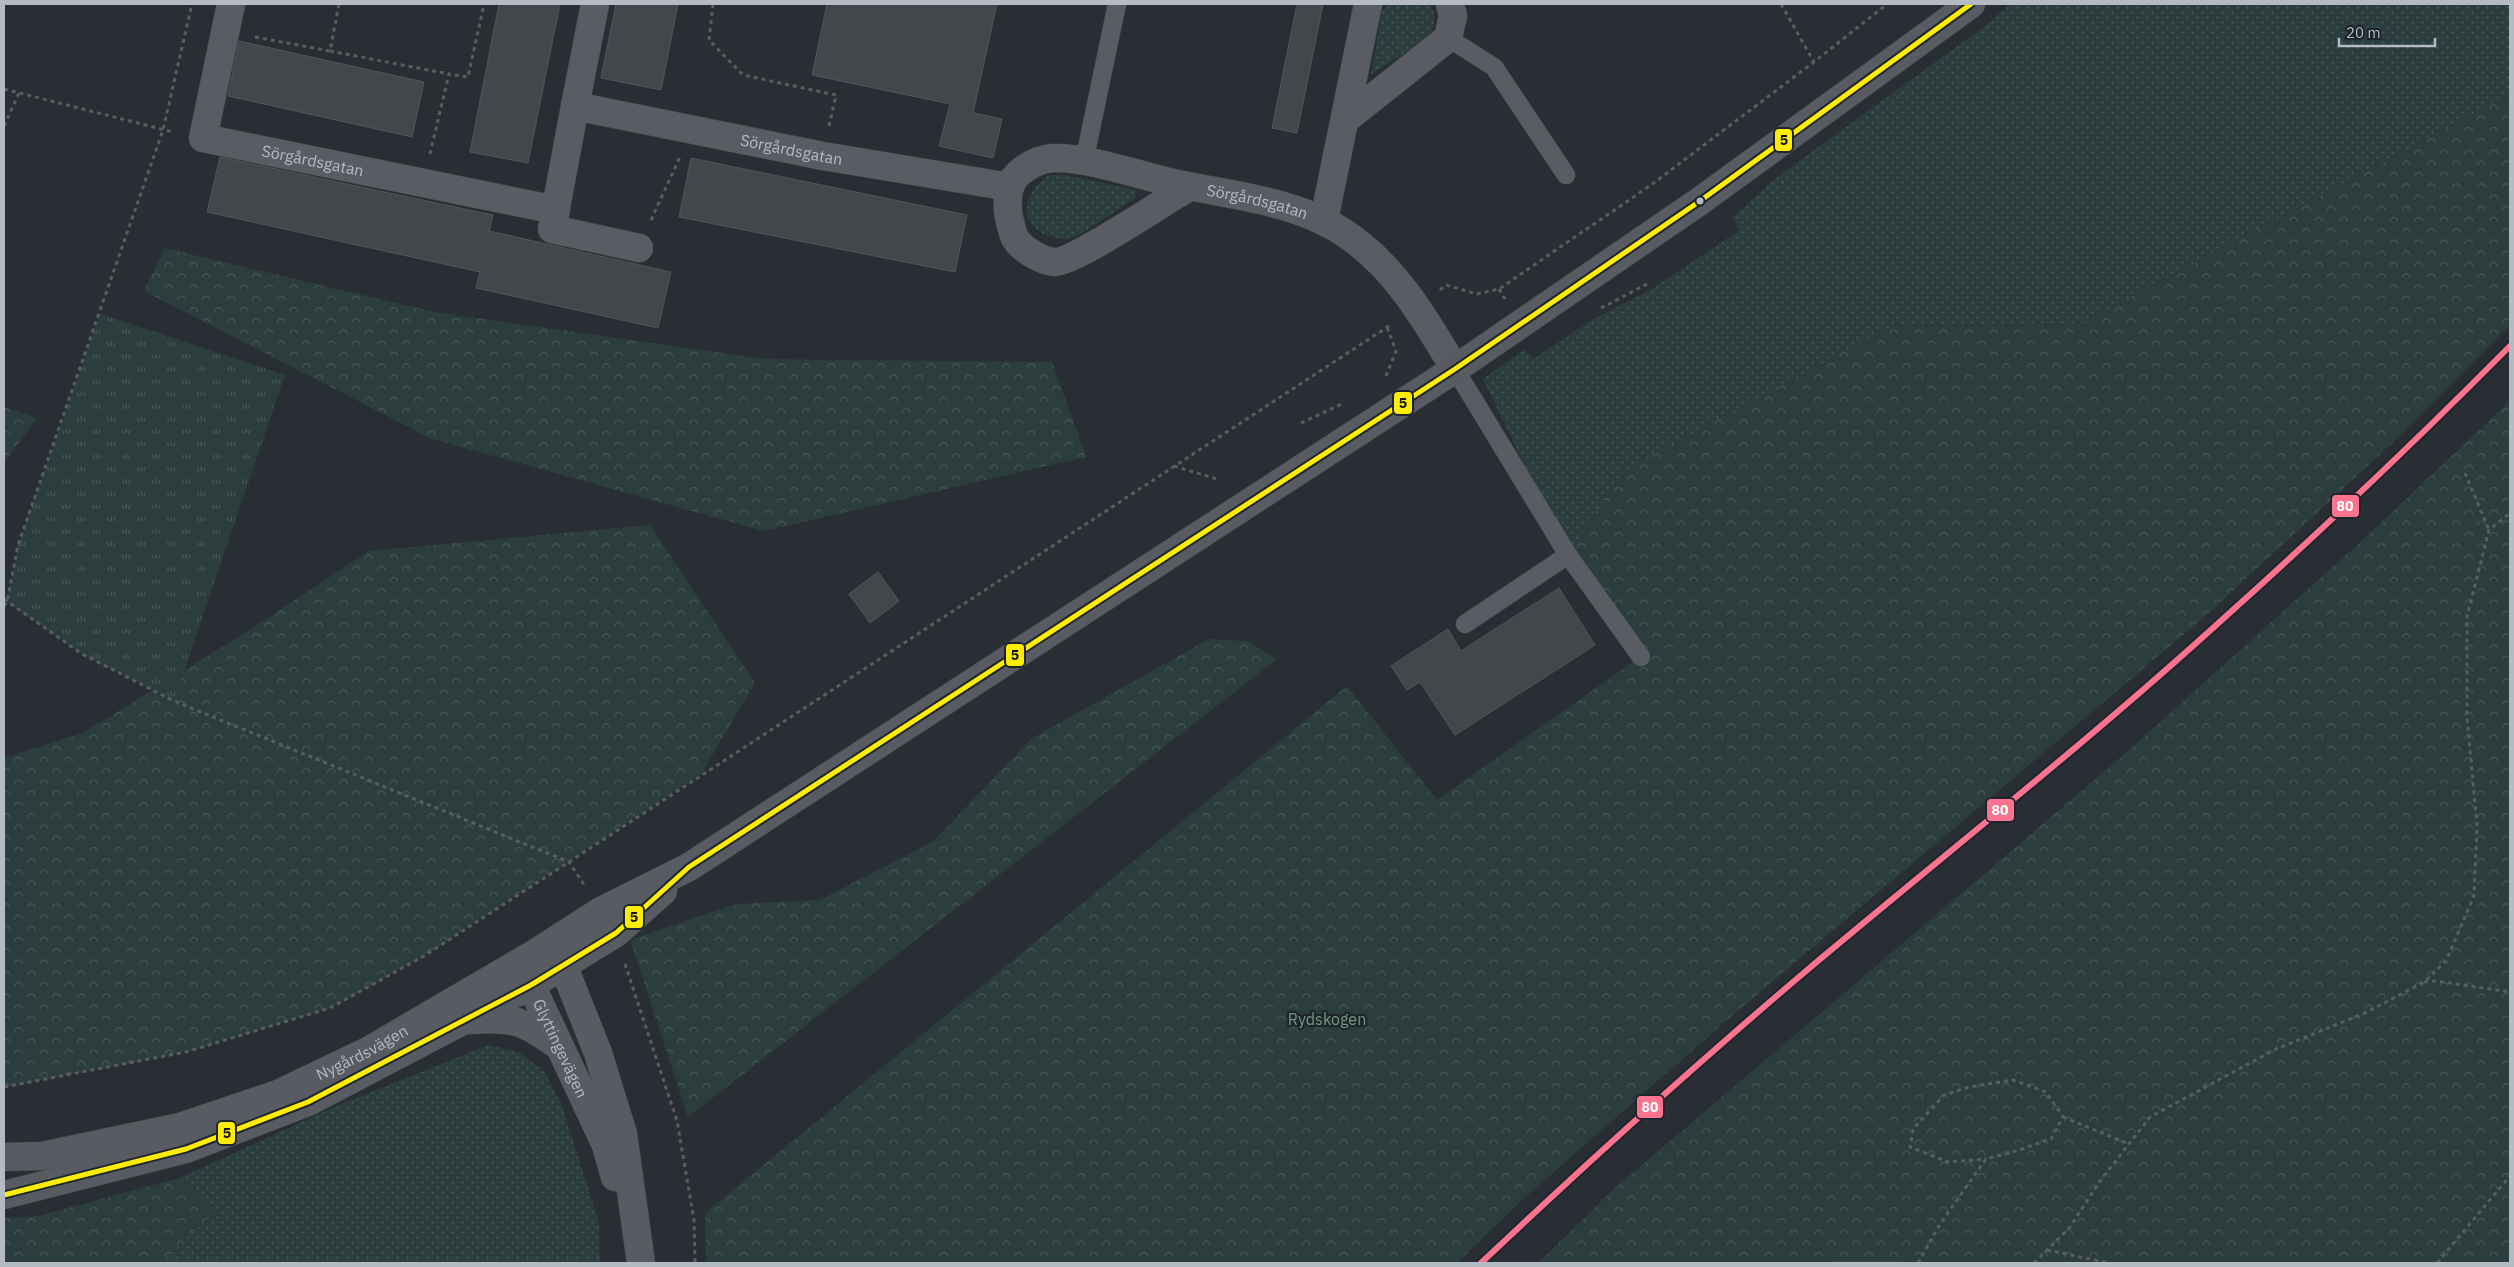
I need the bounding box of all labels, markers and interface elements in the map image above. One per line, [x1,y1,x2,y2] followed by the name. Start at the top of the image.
[2339,15,2435,47] scale bar
[2346,23,2381,42] text: 20 m
[1774,128,1793,152] line badge: 5
[739,130,844,169] street label: Sörgårdsgatan
[1780,131,1788,149] text: 5
[260,140,366,181] street label: Sörgårdsgatan
[1205,180,1311,223] street label: Sörgårdsgatan
[1695,196,1705,206] unlabelled marker
[1393,391,1413,415] line badge: 5
[1399,394,1407,412] text: 5
[2331,494,2360,518] line badge: 80
[2337,497,2353,515] text: 80
[1005,643,1025,667] line badge: 5
[1011,646,1019,664] text: 5
[1986,798,2015,822] line badge: 80
[1992,801,2008,819] text: 80
[624,905,644,929] line badge: 5
[630,908,638,926] text: 5
[529,996,592,1101] street label: Glyttingevägen
[1288,1009,1366,1029] park label: Rydskogen
[313,1020,411,1084] street label: Nygårdsvägen
[1636,1095,1664,1119] line badge: 80
[1642,1098,1658,1116] text: 80
[217,1121,236,1145] line badge: 5
[223,1124,231,1142] text: 5

